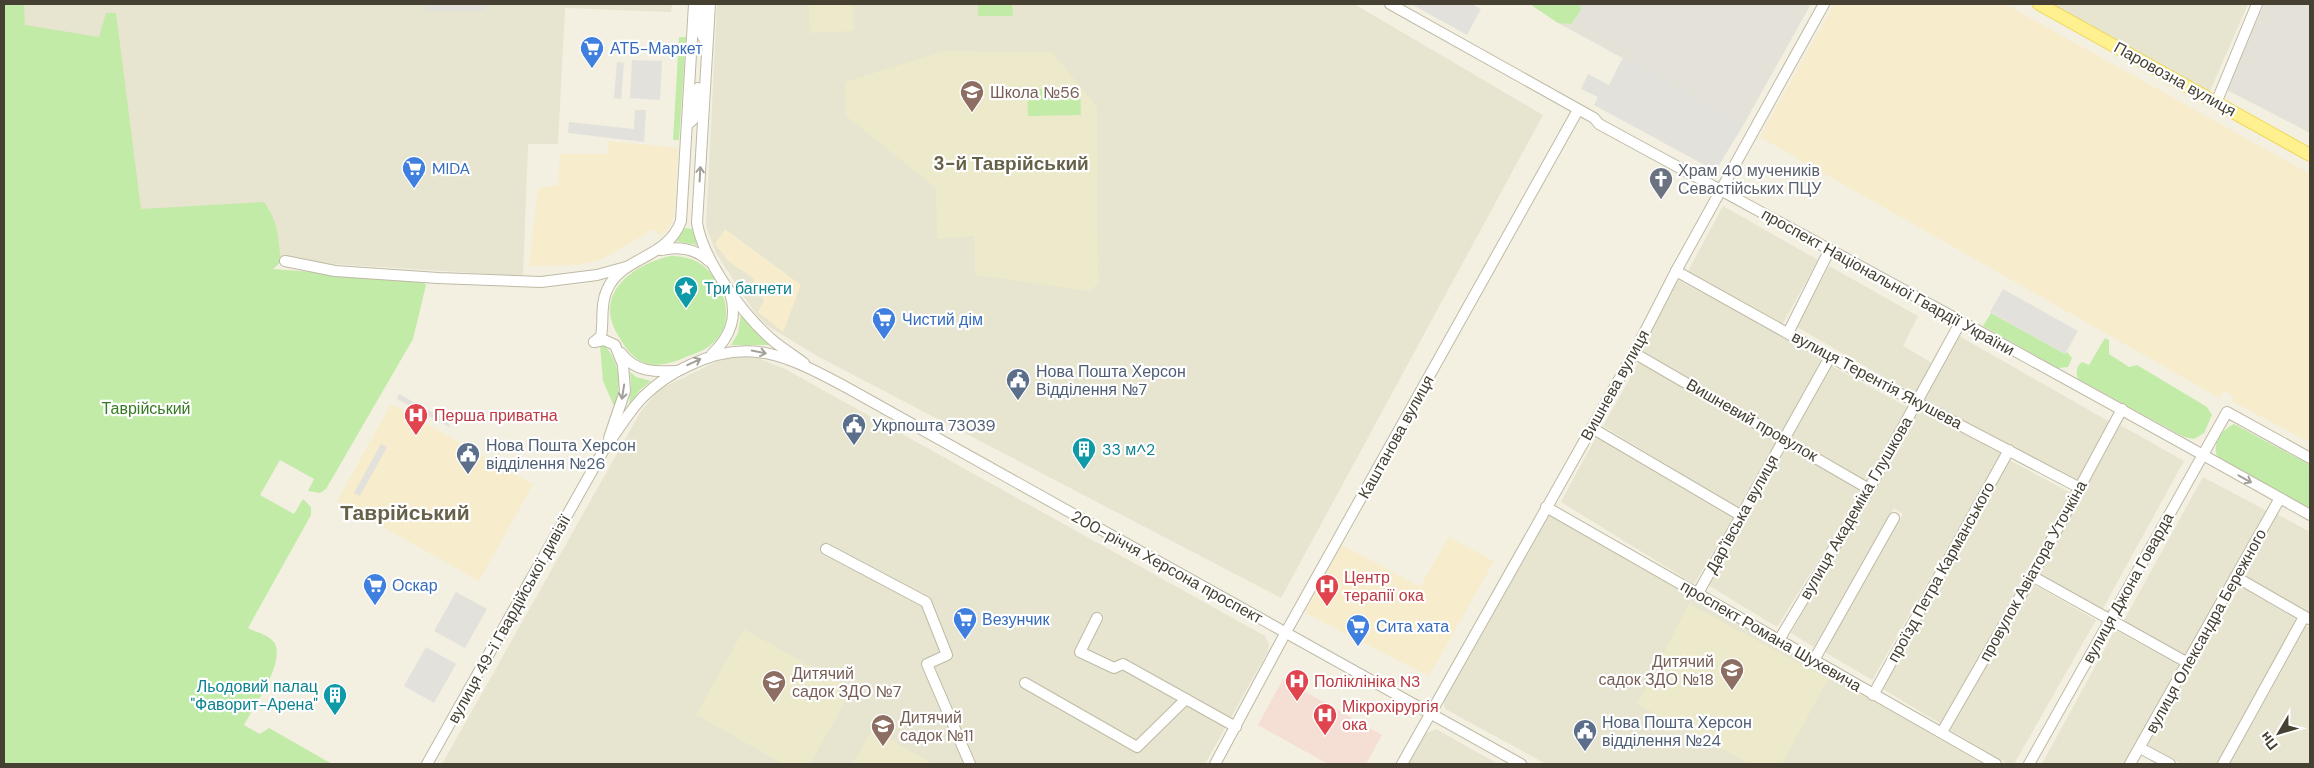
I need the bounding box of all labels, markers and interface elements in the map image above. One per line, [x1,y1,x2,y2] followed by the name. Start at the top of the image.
[579,35,605,69] supermarket icon: АТБ-Маркет
[2110,37,2240,121] street label: Паровозна вулиця
[610,38,703,59] place label: АТБ-Маркет
[959,79,985,113] school or university icon: Школа №56
[990,82,1080,103] place label: Школа №56
[933,151,1089,176] district label: 3-й Таврійський
[401,155,427,189] supermarket icon: MIDA
[432,158,470,179] place label: MIDA
[1678,160,1822,199] place label: Храм 40 мучеників Севастійських ПЦУ
[695,166,704,182] one-way arrow
[1648,166,1674,200] church icon: Храм 40 мучеників Севастійських ПЦУ
[1758,203,2018,361] street label: проспект Національної Гвардії України
[673,275,699,309] place icon: Три багнети
[704,278,792,299] place label: Три багнети
[871,306,897,340] supermarket icon: Чистий дім
[902,309,983,330] place label: Чистий дім
[1576,326,1654,444] street label: Вишнева вулиця
[1788,326,1966,434] street label: вулиця Терентія Якушева
[751,348,767,357] one-way arrow
[687,357,702,367] one-way arrow
[1036,361,1186,400] place label: Нова Пошта Херсон Відділення №7
[1005,367,1031,401] public building icon: Нова Пошта Херсон Відділення №7
[1353,371,1439,503] street label: Каштанова вулиця
[1682,374,1822,467] street label: Вишневий провулок
[618,384,628,400] one-way arrow
[101,398,191,419] park label: Таврійський
[403,402,429,436] hospital icon: Перша приватна
[434,405,558,426] place label: Перша приватна
[841,412,867,446] public building icon: Укрпошта 73039
[1795,413,1917,603] street label: вулиця Академіка Глушкова
[872,415,996,436] place label: Укрпошта 73039
[486,435,636,474] place label: Нова Пошта Херсон відділення №26
[1071,436,1097,470] building icon: 33 м^2
[1102,439,1155,460] place label: 33 м^2
[455,441,481,475] public building icon: Нова Пошта Херсон відділення №26
[1701,451,1783,577] street label: Дар'ївська вулиця
[2238,474,2253,484] one-way arrow
[1974,477,2092,665] street label: провулок Авіатора Уточкіна
[1883,478,2000,666] street label: проїзд Петра Карманського
[340,499,470,527] district label: Таврійський
[1068,506,1267,629] street label: 200-річчя Херсона проспект
[2078,509,2178,667] street label: вулиця Джона Говарда
[443,510,576,727] street label: вулиця 49-ї Гвардійської дивізії
[2141,525,2271,737] street label: вулиця Олександра Бережного
[1344,567,1424,606] place label: Центр терапії ока
[362,572,388,606] supermarket icon: Оскар
[1314,573,1340,607] hospital icon: Центр терапії ока
[392,575,438,596] place label: Оскар
[1677,576,1865,697] street label: проспект Романа Шухевича
[952,606,978,640] supermarket icon: Везунчик
[982,609,1050,630] place label: Везунчик
[1345,613,1371,647] supermarket icon: Сита хата
[1376,616,1449,637] place label: Сита хата
[1599,651,1714,690] place label: Дитячий садок ЗДО №18
[1719,657,1745,691] school or university icon: Дитячий садок ЗДО №18
[792,663,901,702] place label: Дитячий садок ЗДО №7
[1284,668,1310,702] hospital icon: Поліклініка N3
[761,669,787,703] school or university icon: Дитячий садок ЗДО №7
[1314,671,1420,692] place label: Поліклініка N3
[190,676,318,715] place label: Льодовий палац "Фаворит-Арена"
[322,682,348,716] building icon: Льодовий палац "Фаворит-Арена"
[1342,696,1439,735] place label: Мікрохірургія ока
[1312,702,1338,736] hospital icon: Мікрохірургія ока
[900,707,974,746] place label: Дитячий садок №11
[2254,708,2304,758] north arrow
[1602,712,1752,751] place label: Нова Пошта Херсон відділення №24
[870,713,896,747] school or university icon: Дитячий садок №11
[1572,718,1598,752] public building icon: Нова Пошта Херсон відділення №24
[2256,728,2282,754] text: Пн

